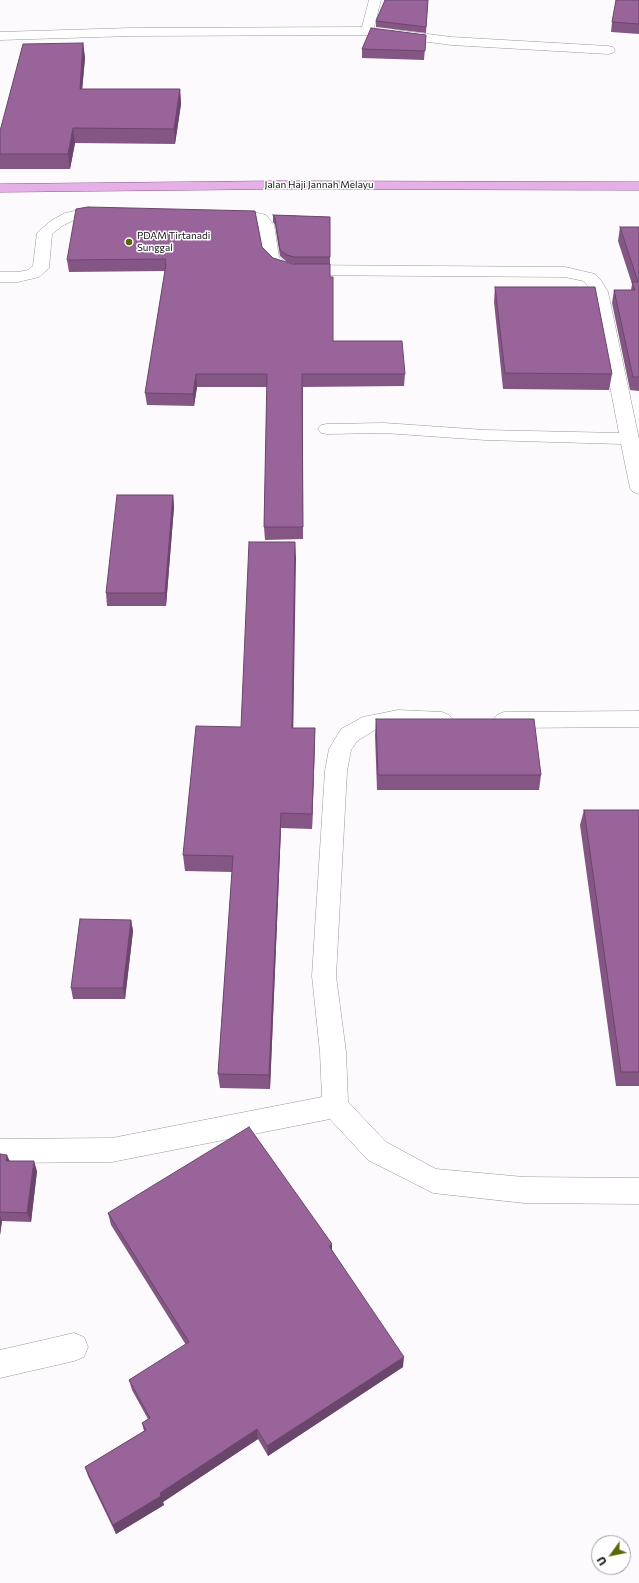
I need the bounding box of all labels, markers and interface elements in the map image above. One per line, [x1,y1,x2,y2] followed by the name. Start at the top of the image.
[264,179,374,191] street label: Jalan Haji Jannah Melayu
[137,230,210,254] place label: PDAM Tirtanadi Sunggal
[124,237,134,247] marker: PDAM Tirtanadi Sunggal
[591,1535,631,1575] north arrow
[594,1554,609,1568] text: U

